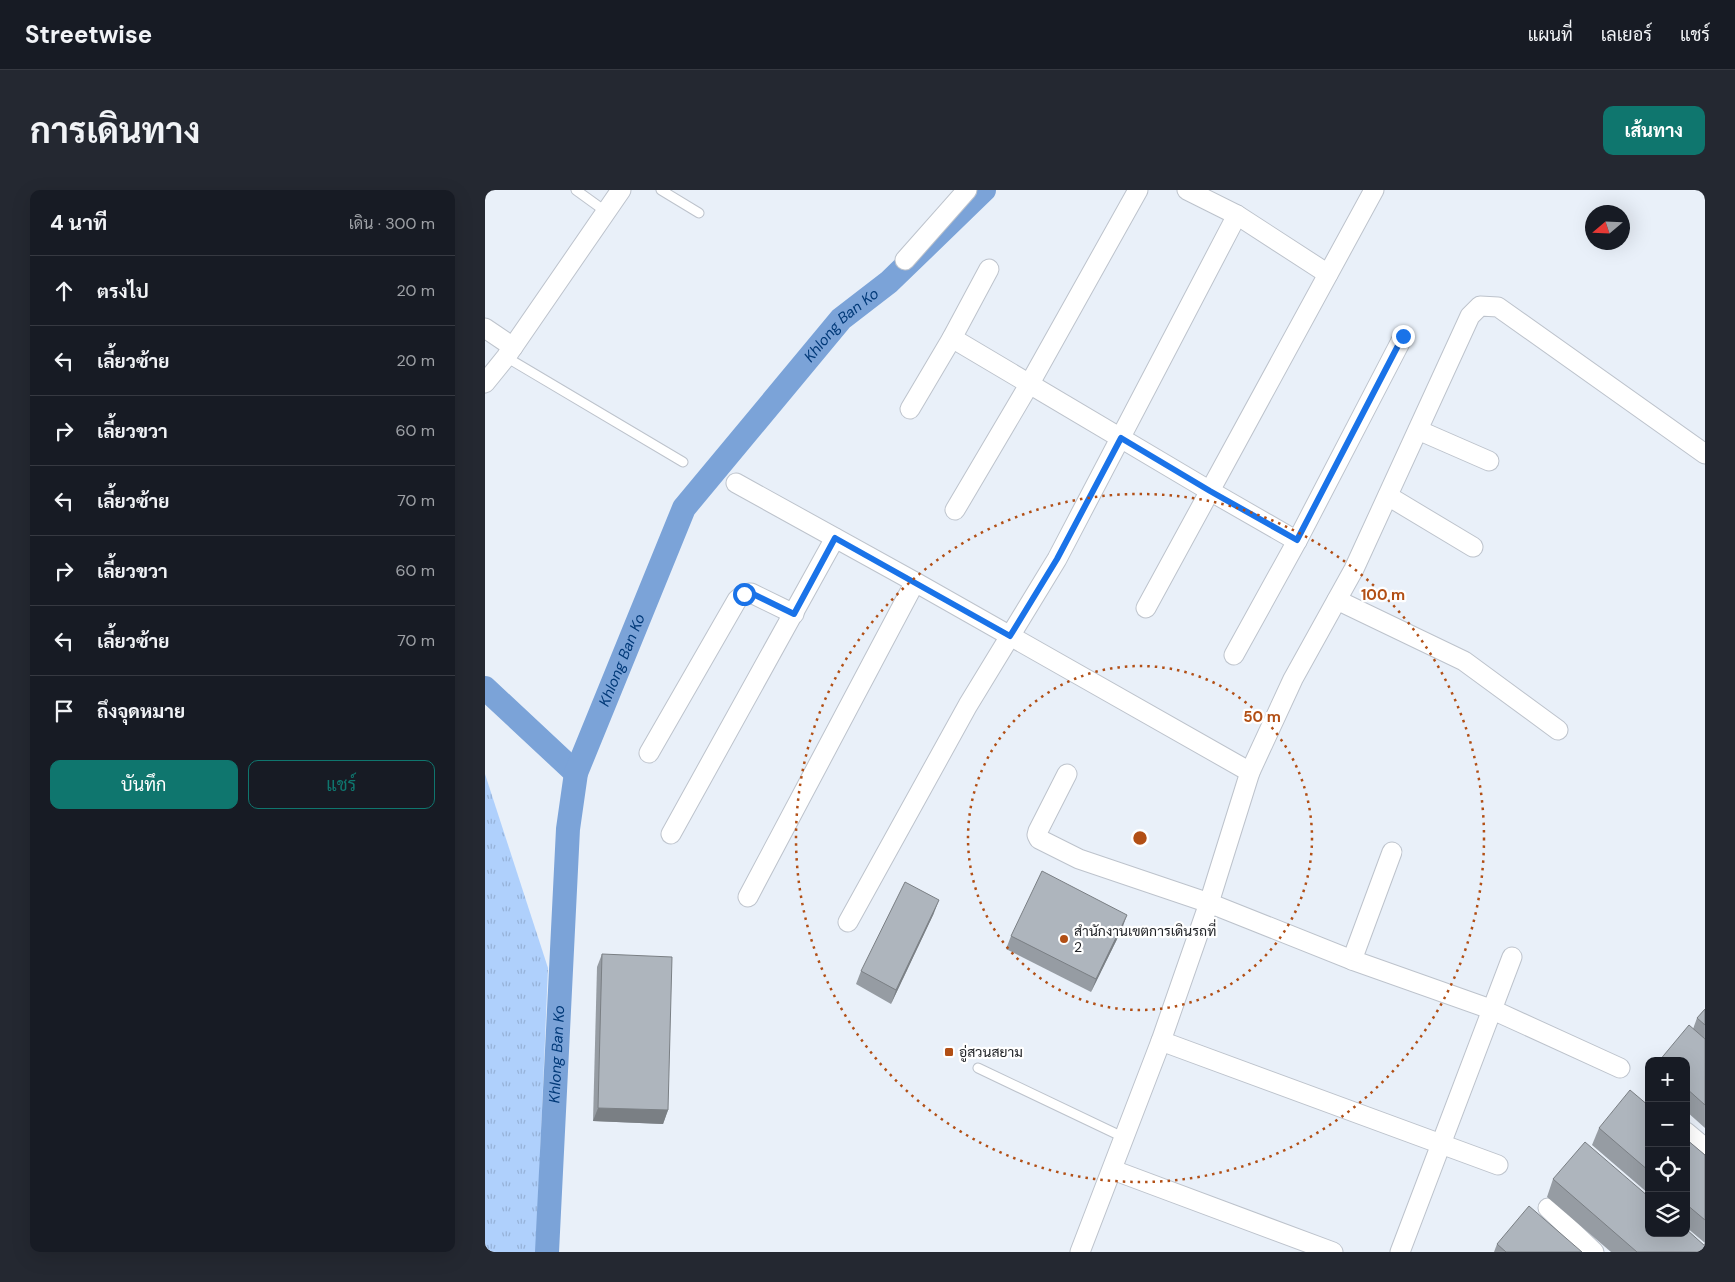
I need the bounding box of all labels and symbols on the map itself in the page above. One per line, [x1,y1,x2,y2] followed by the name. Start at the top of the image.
[1585,205,1630,250] north arrow
[799,284,883,366] water label: Khlong Ban Ko
[1392,325,1415,348] route end
[733,583,756,606] route start
[1361,585,1405,605] text: 100 m
[594,611,650,709] water label: Khlong Ban Ko
[1243,707,1281,727] text: 50 m
[1131,829,1149,847] centre of rings
[1074,919,1216,956] place label: สำนักงานเขตการเดินรถที่ 2
[1058,933,1070,945] marker: สำนักงานเขตการเดินรถที่ 2
[544,1005,569,1104] water label: Khlong Ban Ko
[959,1043,1023,1062] place label: อู่สวนสยาม
[943,1046,955,1058] marker: อู่สวนสยาม

